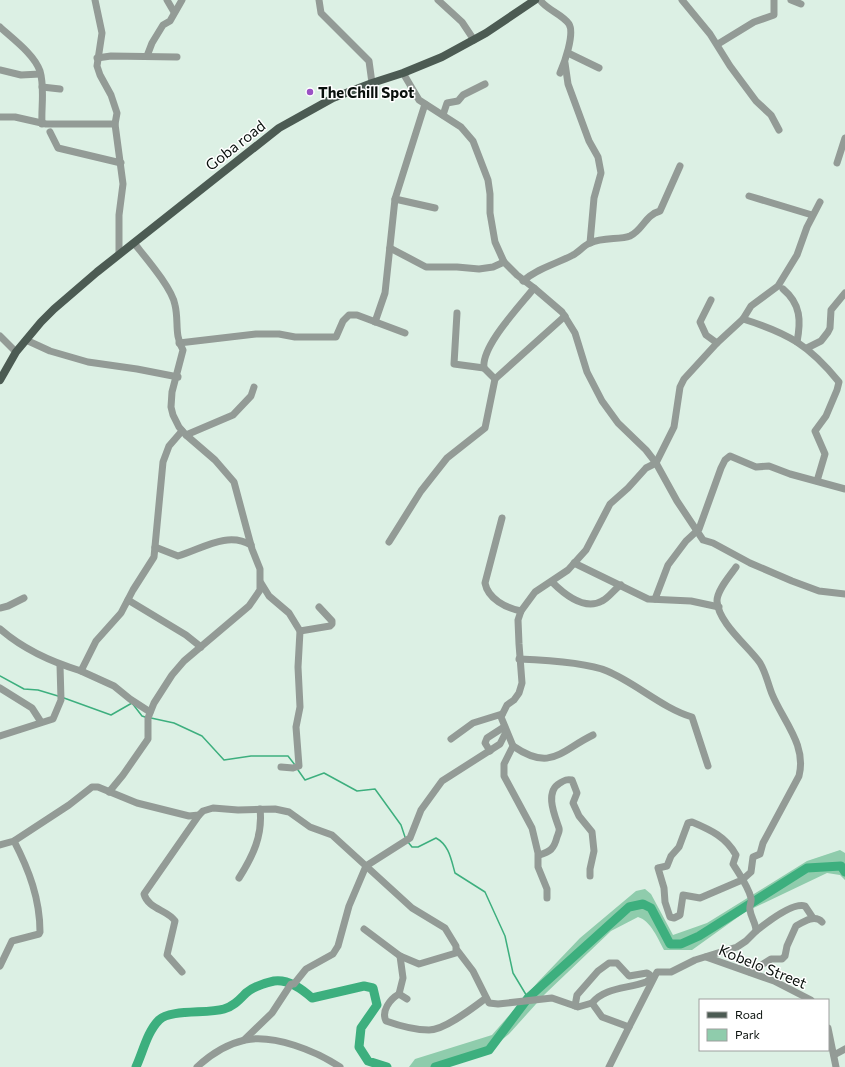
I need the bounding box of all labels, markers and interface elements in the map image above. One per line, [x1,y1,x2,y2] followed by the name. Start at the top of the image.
[318,83,414,101] place label: The Chill Spot
[305,87,315,97] marker: The Chill Spot
[202,116,268,174] street label: Goba road
[716,940,810,992] street label: Kobelo Street
[699,999,829,1051] legend
[735,1007,763,1021] text: Road
[735,1027,761,1041] text: Park

